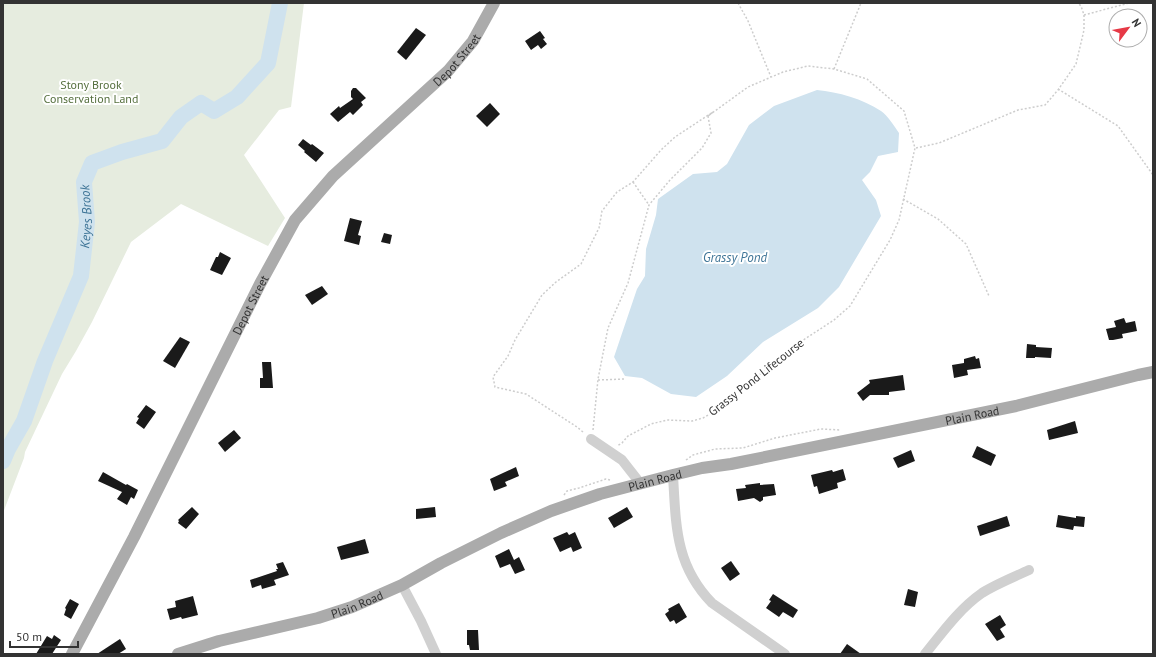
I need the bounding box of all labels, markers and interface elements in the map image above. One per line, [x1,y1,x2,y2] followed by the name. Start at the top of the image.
[1108,8,1148,48] north arrow
[1129,16,1144,29] text: N
[429,31,483,89] street label: Depot Street
[44,77,138,106] park label: Stony Brook Conservation Land
[76,183,96,249] water label: Keyes Brook
[703,249,767,266] water label: Grassy Pond
[229,272,271,337] street label: Depot Street
[705,335,807,419] street label: Grassy Pond Lifecourse
[944,402,1000,428] street label: Plain Road
[626,466,683,494] street label: Plain Road
[329,587,385,621] street label: Plain Road
[10,623,78,649] scale bar
[16,629,42,644] text: 50 m

